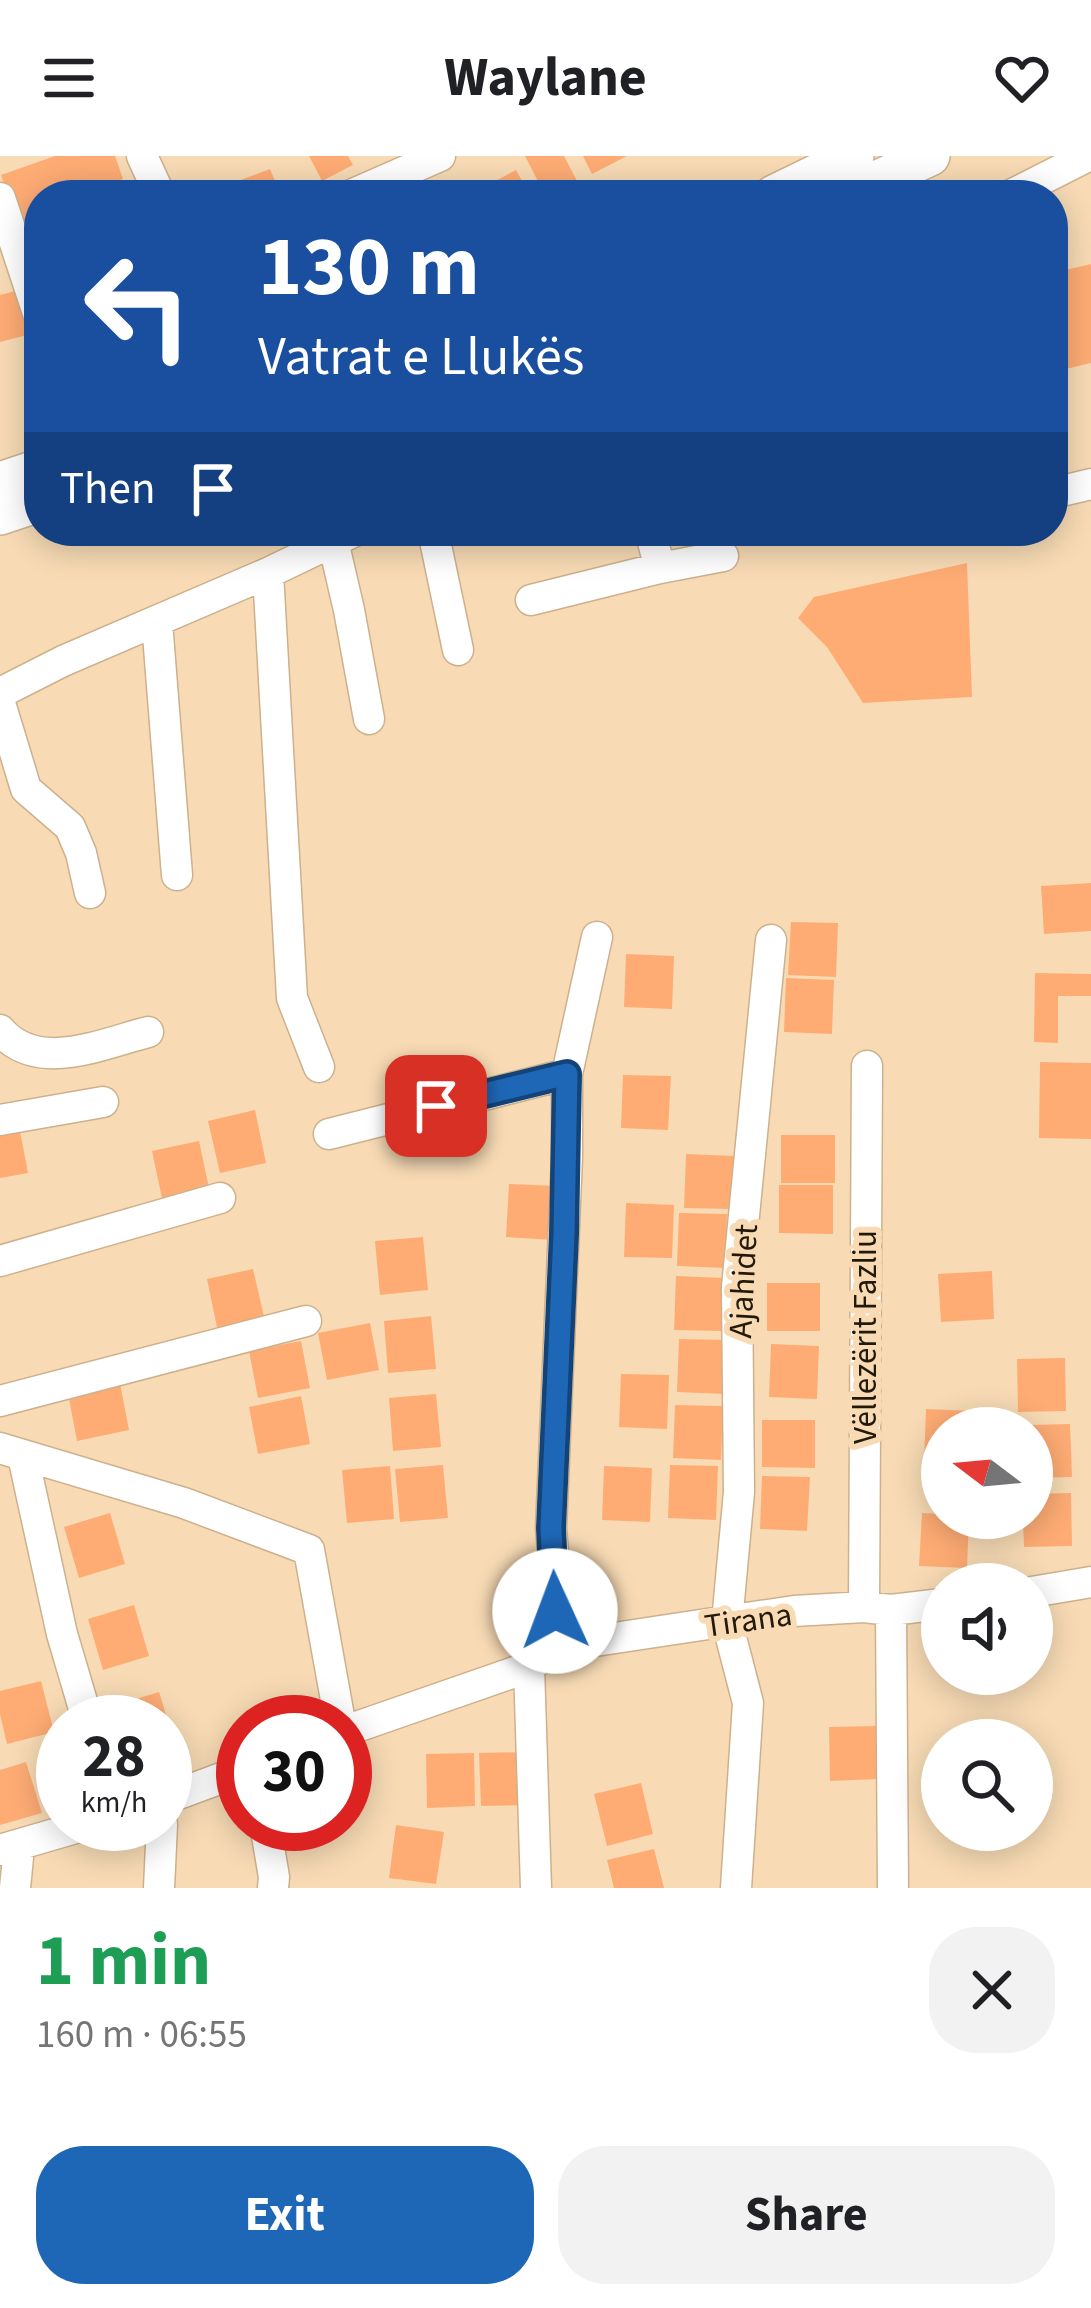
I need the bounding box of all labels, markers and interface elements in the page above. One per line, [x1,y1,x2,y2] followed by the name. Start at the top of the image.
[444,40,647,117] text: Waylane
[36,45,102,111] icon: menu
[989,45,1055,111] icon: heart
[258,208,480,328] text: 130 m
[60,228,216,384] icon: left
[258,319,584,396] text: Vatrat e Llukës
[180,456,246,522] icon: arrive
[60,457,156,521] text: Then
[385,1055,487,1157] pin
[403,1073,469,1139] icon: arrive
[717,1223,770,1339] street label: Ajahidet
[842,1230,889,1444] street label: Vëllezërit Fazliu
[921,1407,1053,1539] north arrow
[921,1407,1053,1851] map controls
[492,1548,618,1674] position arrow
[921,1563,1053,1695] button: sound
[701,1591,795,1650] street label: Tirana
[216,1695,372,1851] speed limit sign: 30
[82,1715,146,1800] text: 28
[921,1719,1053,1851] button: search
[81,1781,147,1824] text: km/h
[36,1910,211,2013] text: 1 min
[929,1927,1055,2053] button: close
[36,2007,247,2063] text: 160 m · 06:55
[36,2146,534,2284] button: Exit
[558,2146,1055,2284] button: Share

